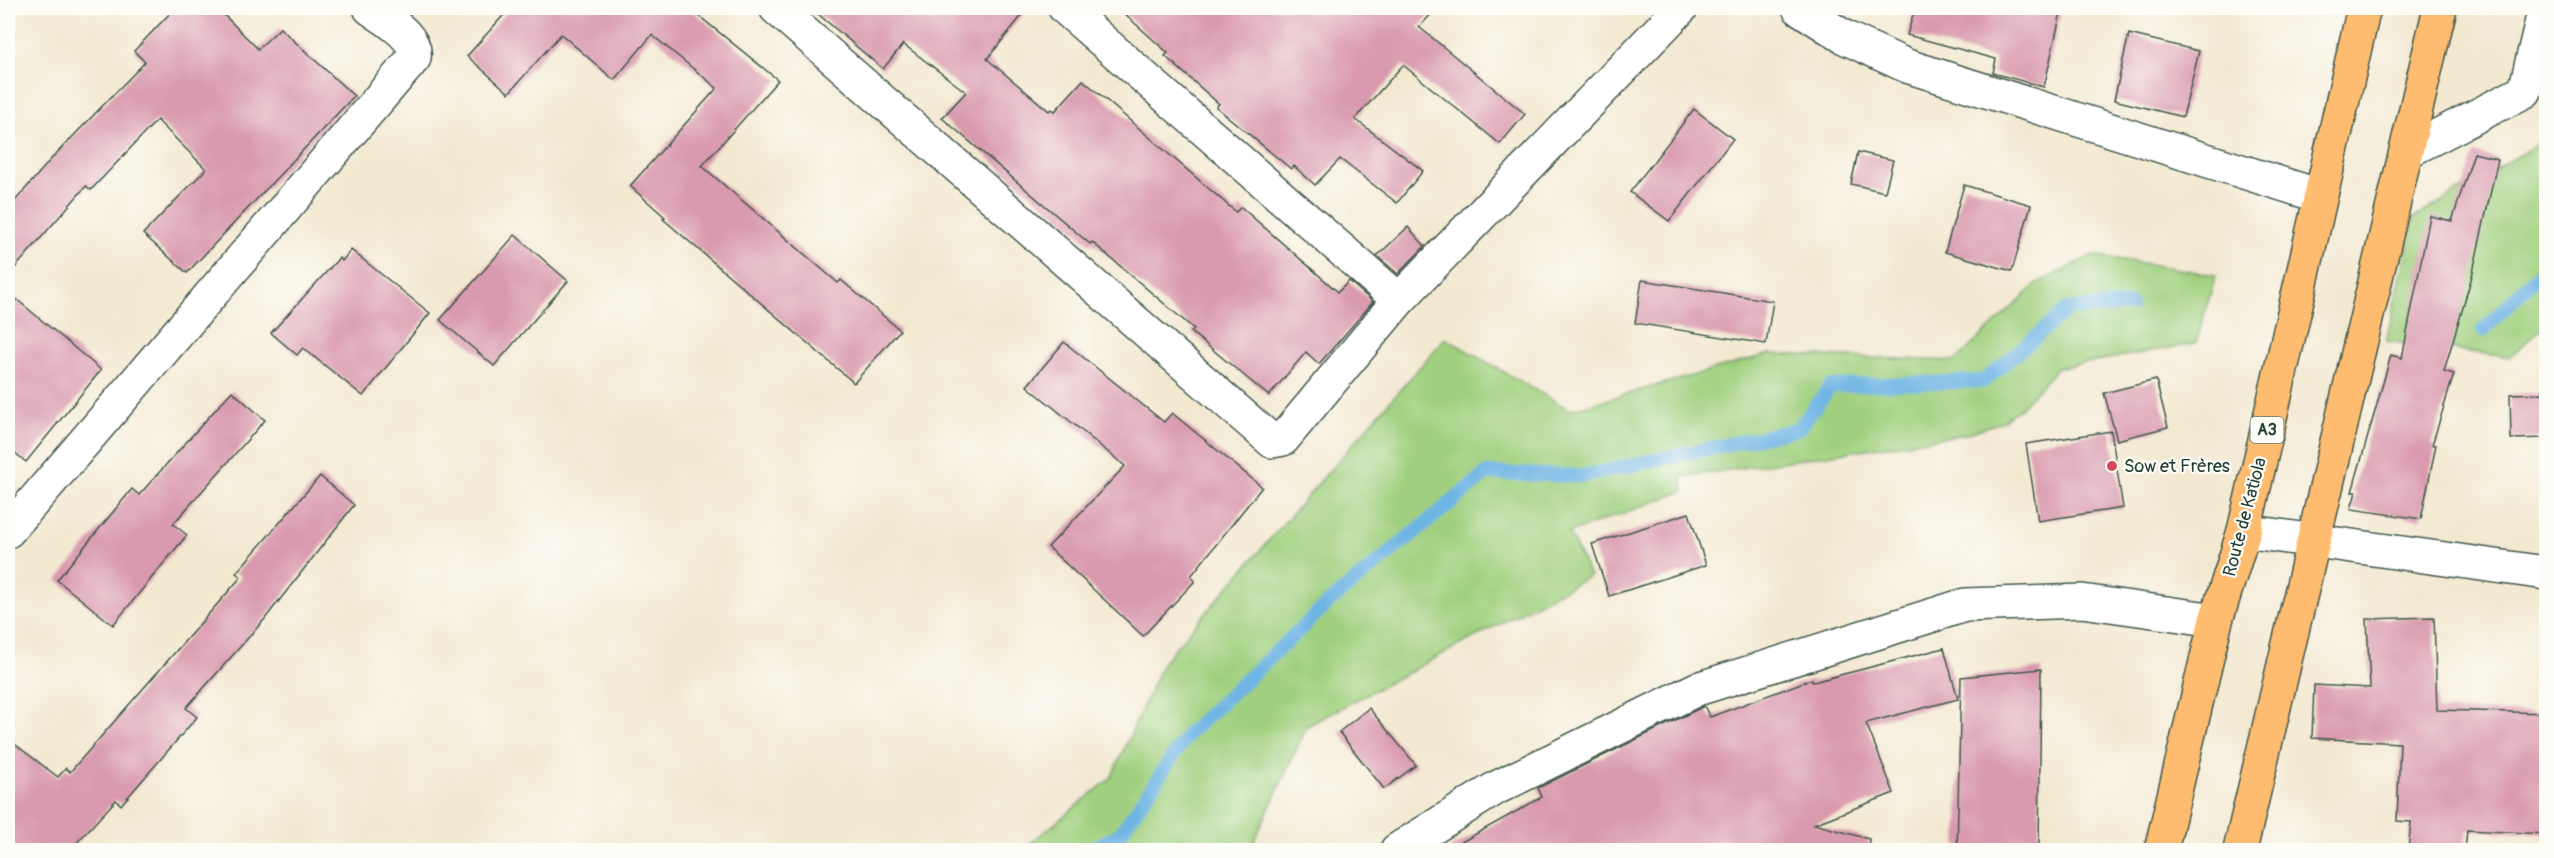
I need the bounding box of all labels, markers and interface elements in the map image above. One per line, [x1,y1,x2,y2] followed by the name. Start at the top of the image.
[2250,417,2284,443] road number: A3
[2124,455,2230,478] place label: Sow et Frères
[2218,455,2272,579] street label: Route de Katiola
[2105,459,2119,473] marker: Sow et Frères

